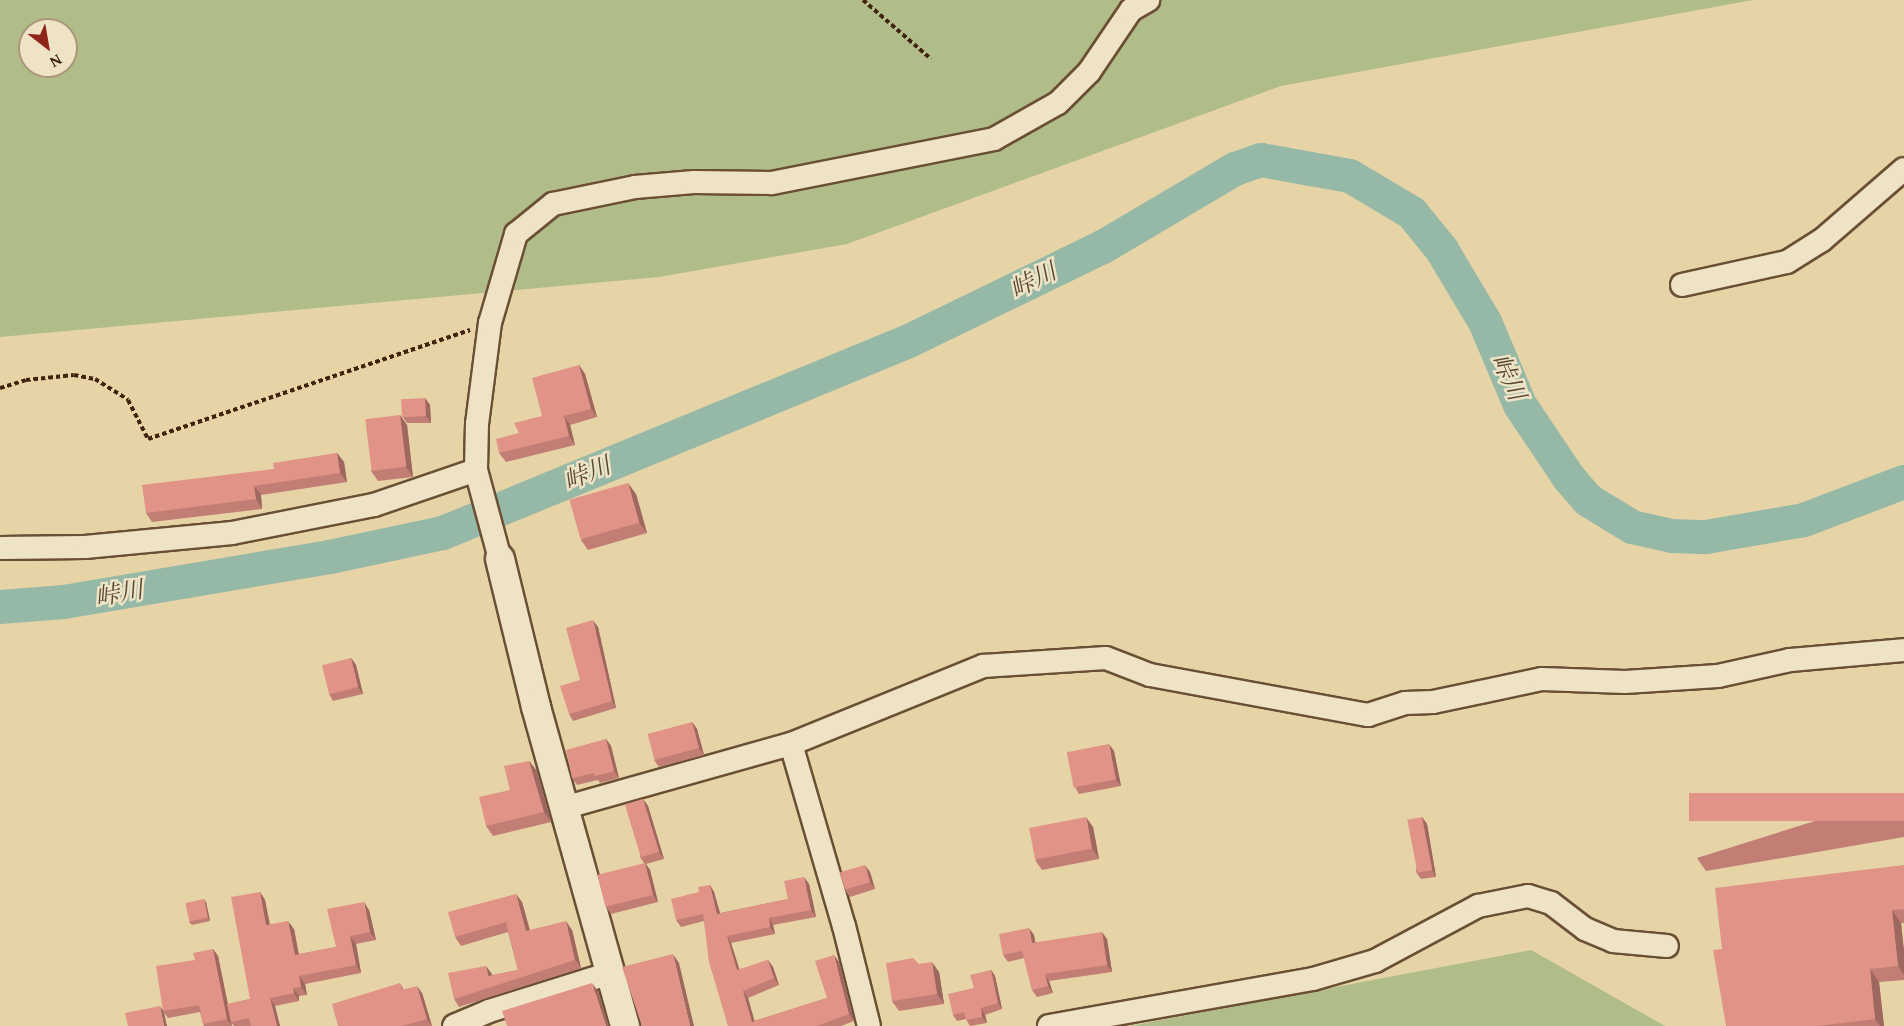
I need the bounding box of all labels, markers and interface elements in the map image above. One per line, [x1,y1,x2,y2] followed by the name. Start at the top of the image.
[18,18,78,78] north arrow
[45,49,67,75] text: N
[1005,257,1061,303] water label: 峠川
[1486,349,1532,405] water label: 峠川
[559,451,615,495] water label: 峠川
[93,575,145,611] water label: 峠川

